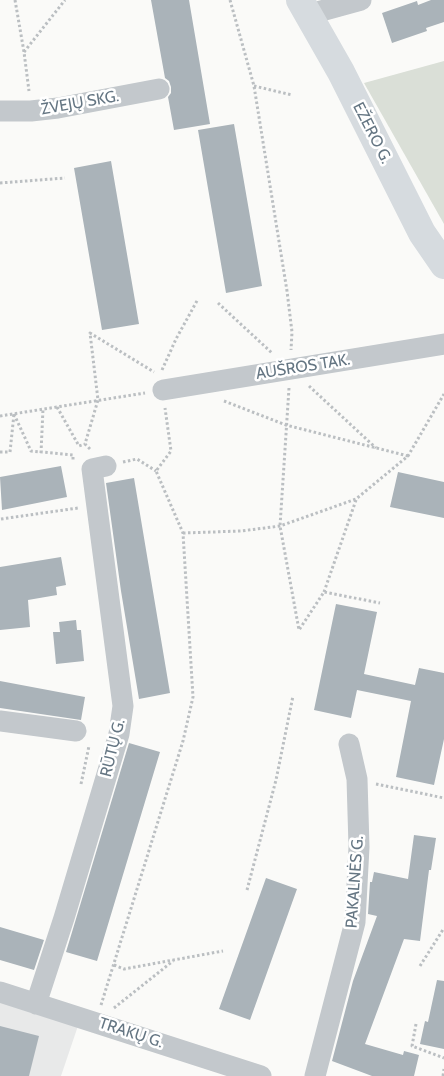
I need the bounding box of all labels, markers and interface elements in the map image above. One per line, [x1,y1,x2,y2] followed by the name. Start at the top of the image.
[40,87,120,119] street label: ŽVEJŲ SKG.
[348,99,396,167] street label: EŽERO G.
[254,350,352,384] street label: AUŠROS TAK.
[97,717,129,779] street label: RŪTŲ G.
[342,835,368,929] street label: PAKALNĖS G.
[96,1014,166,1052] street label: TRAKŲ G.

